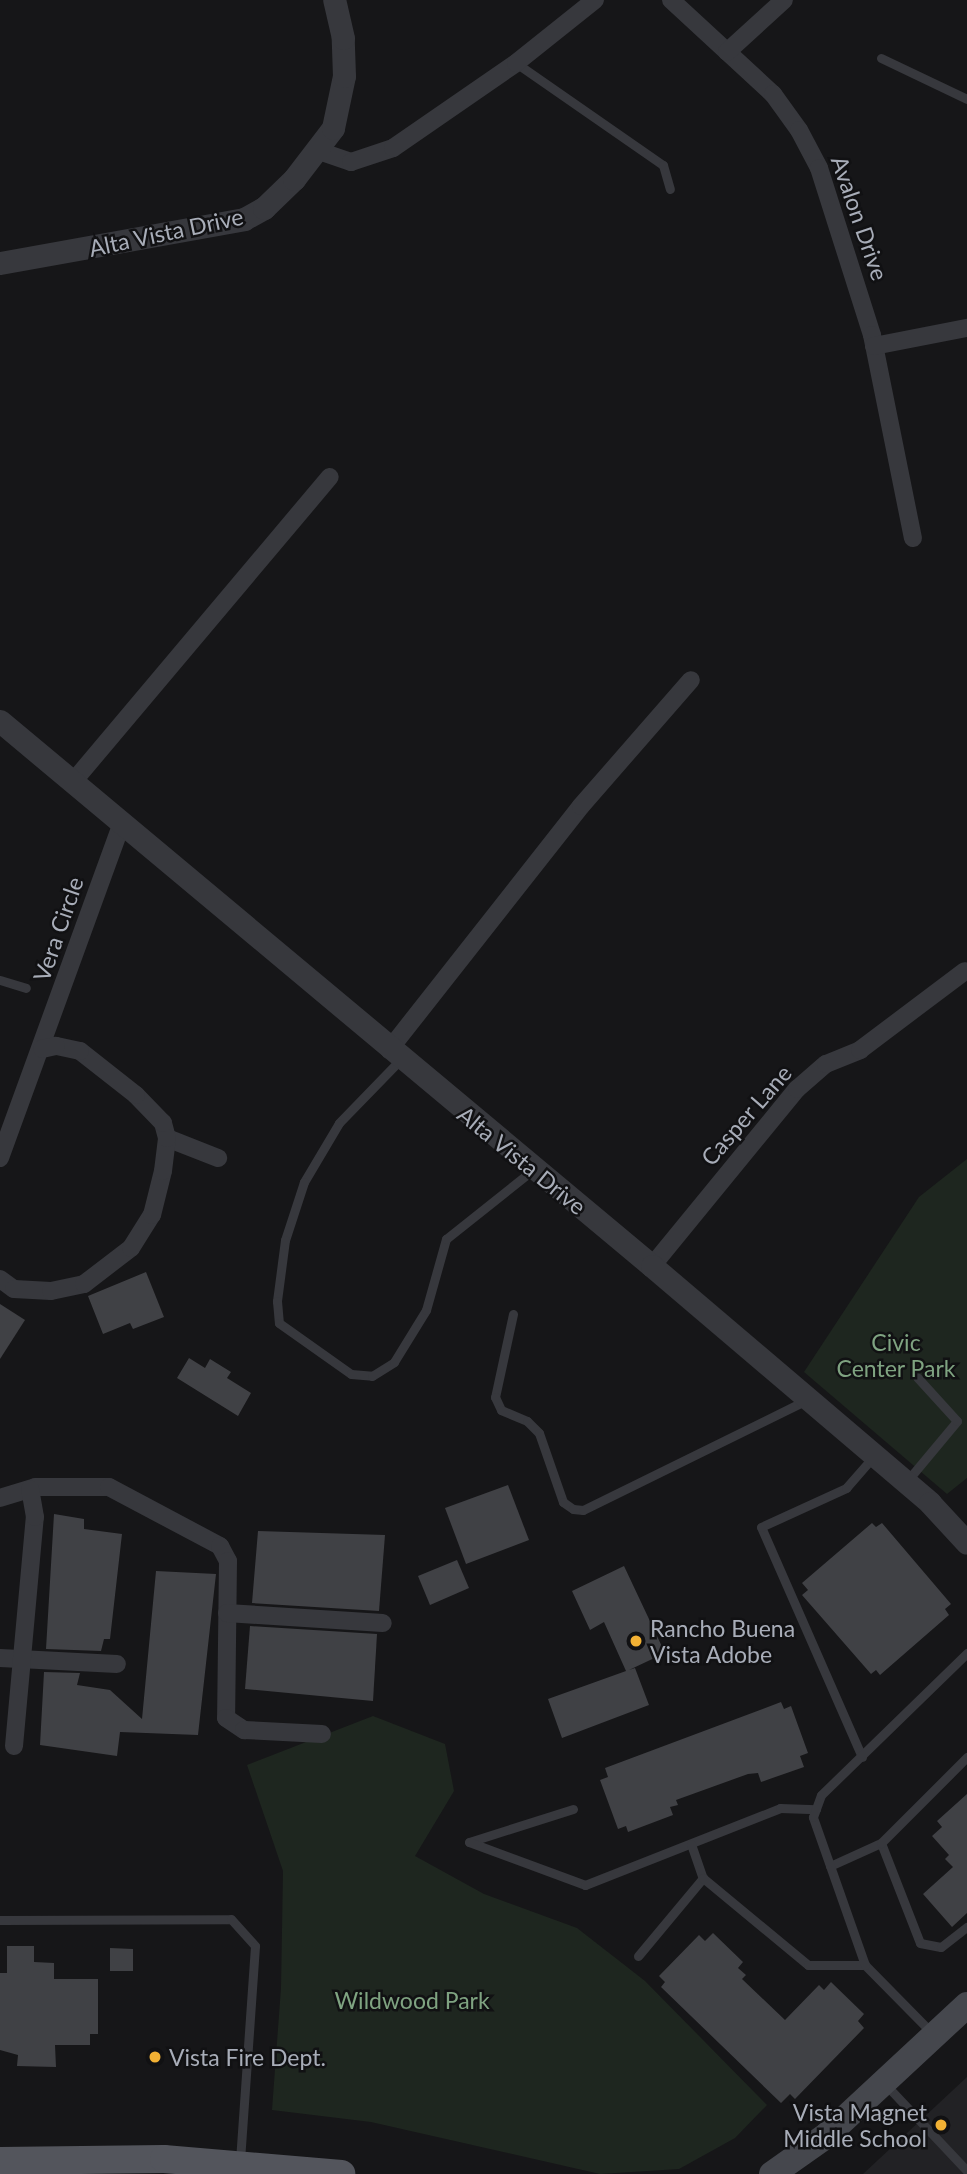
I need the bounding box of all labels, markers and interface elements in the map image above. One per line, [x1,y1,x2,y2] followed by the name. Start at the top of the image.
[826,152,894,284] street label: Avalon Drive
[86,202,246,262] street label: Alta Vista Drive
[27,873,89,985] street label: Vera Circle
[695,1059,797,1171] street label: Casper Lane
[452,1100,592,1220] street label: Alta Vista Drive
[836,1328,956,1382] park label: Civic Center Park
[650,1614,795,1668] place label: Rancho Buena Vista Adobe
[628,1633,644,1649] marker: Rancho Buena Vista Adobe
[334,1986,490,2014] park label: Wildwood Park
[169,2043,326,2071] place label: Vista Fire Dept.
[147,2049,163,2065] marker: Vista Fire Dept.
[783,2098,927,2152] place label: Vista Magnet Middle School
[933,2117,949,2133] marker: Vista Magnet Middle School

